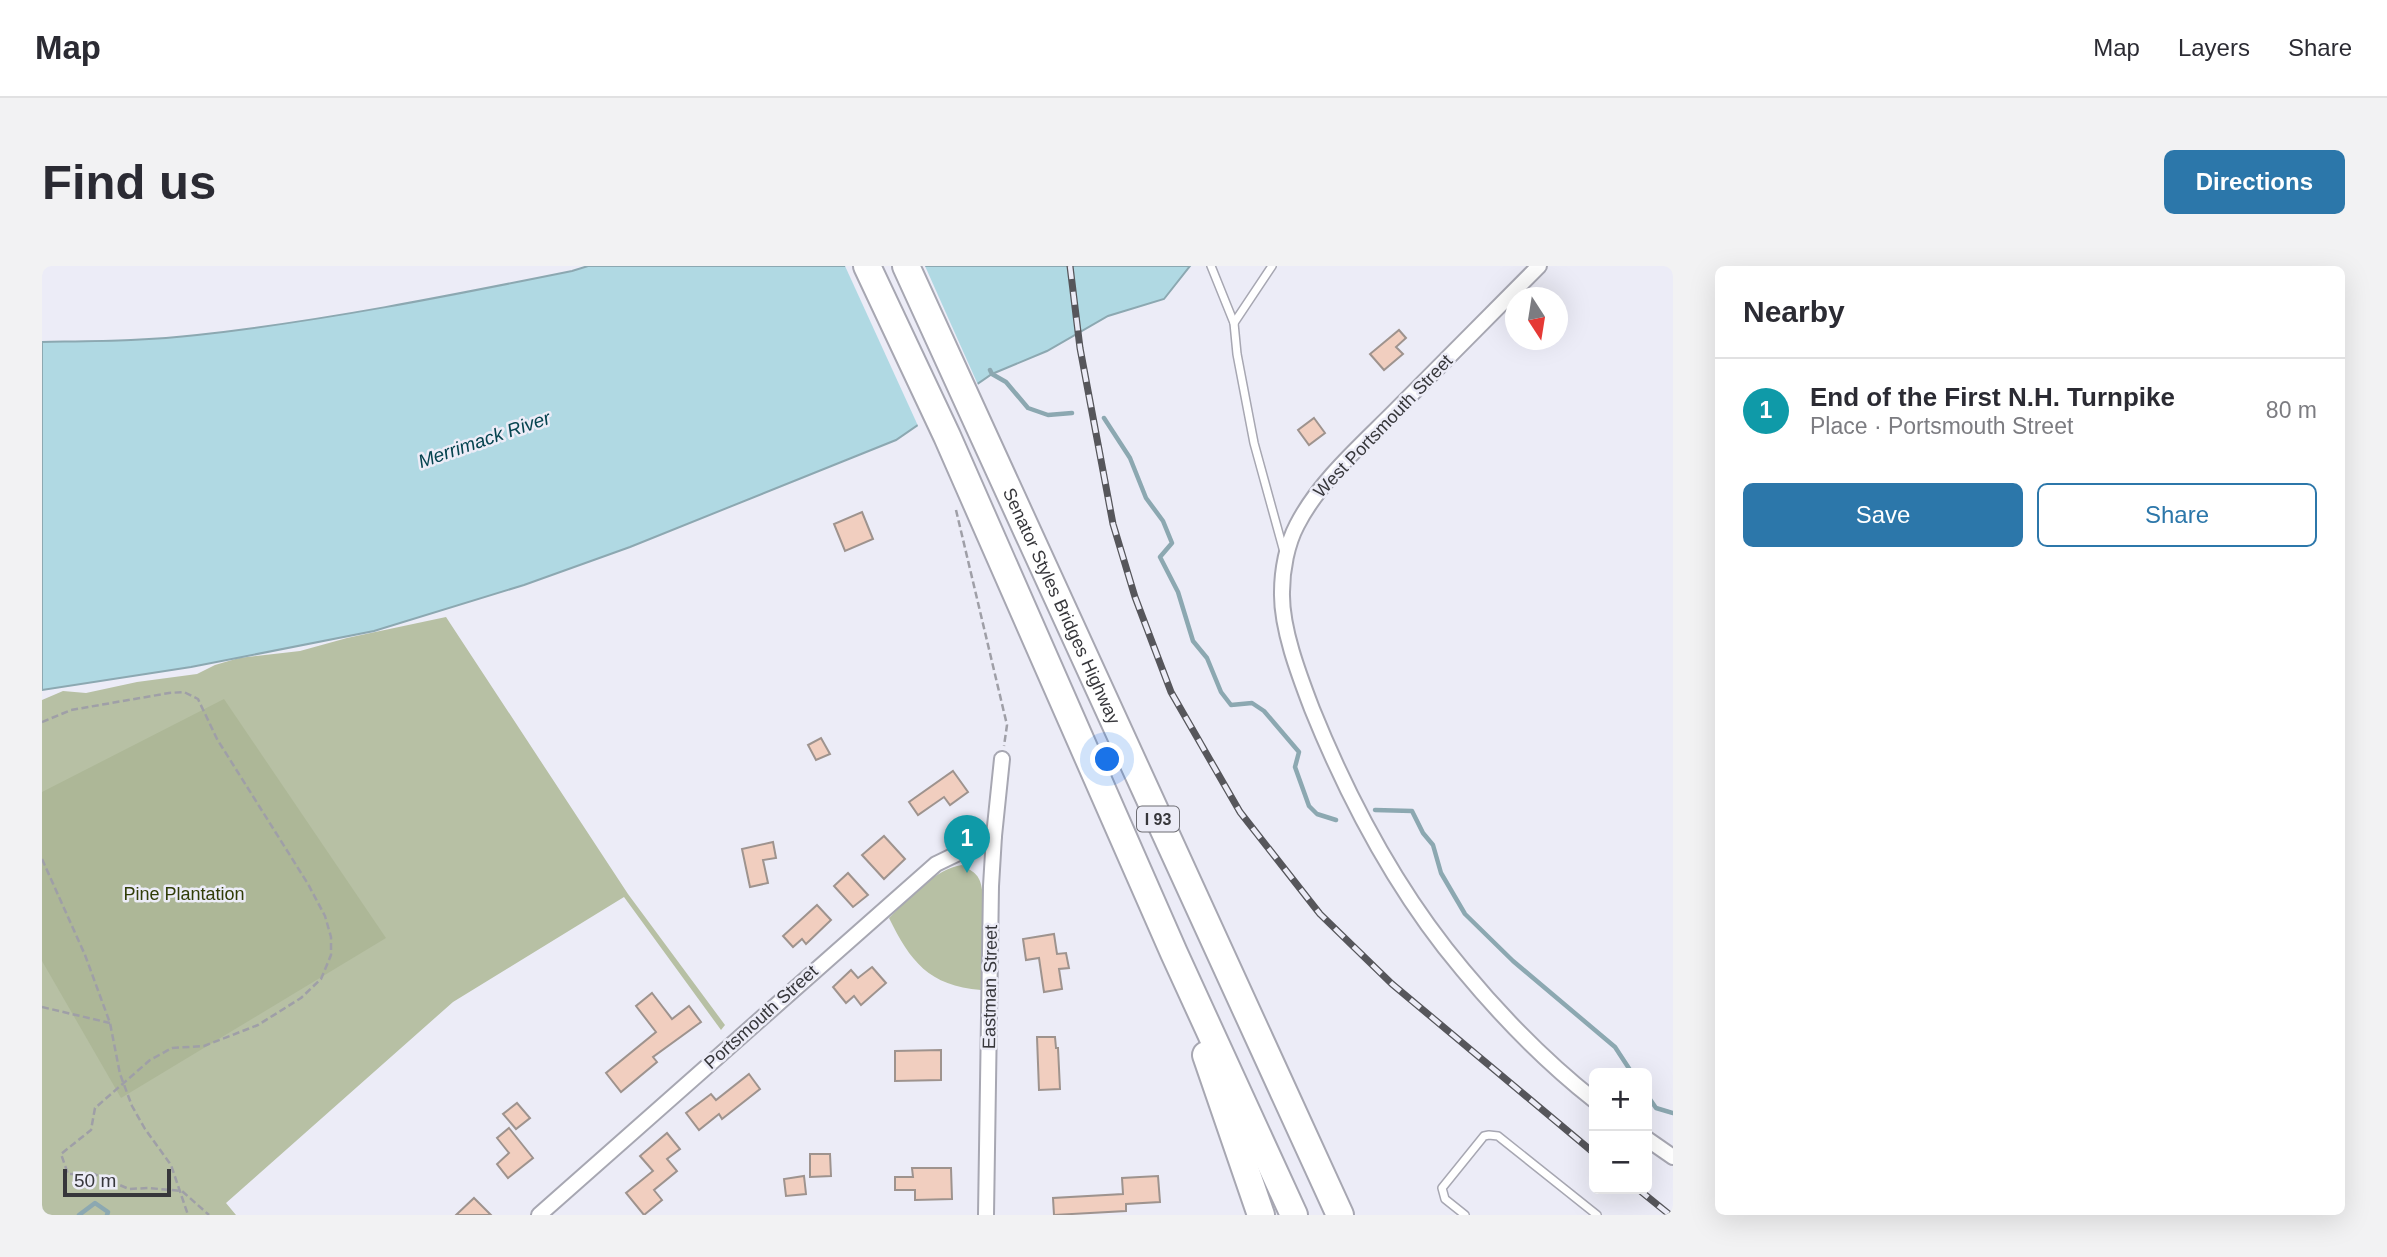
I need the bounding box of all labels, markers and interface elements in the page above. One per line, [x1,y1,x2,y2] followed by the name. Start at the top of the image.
[35,29,101,66] text: Map
[2093,34,2140,61] text: Map
[2178,34,2250,61] text: Layers
[2288,34,2352,61] text: Share
[2164,150,2345,214] button: Directions
[42,155,216,209] text: Find us
[1505,287,1568,350] north arrow
[1743,295,1845,328] text: Nearby
[1310,350,1456,502] street label: West Portsmouth Street
[1810,382,2175,412] text: End of the First N.H. Turnpike
[1760,397,1772,423] text: 1
[2266,397,2317,423] text: 80 m
[415,407,554,472] water label: Merrimack River
[1810,413,2073,439] text: Place · Portsmouth Street
[1743,483,2023,547] button: Save
[2037,483,2317,547] button: Share
[999,485,1124,727] street label: Senator Styles Bridges Highway
[1090,742,1124,776] your location
[1137,806,1179,832] road number: I 93
[944,815,990,873] pin: 1
[123,884,245,904] park label: Pine Plantation
[979,925,1001,1049] street label: Eastman Street
[700,961,822,1073] street label: Portsmouth Street
[1589,1068,1652,1194] map controls
[1589,1068,1652,1131] button: +
[1589,1131,1652,1194] button: −
[63,1166,172,1198] scale bar
[74,1170,116,1191] text: 50 m

